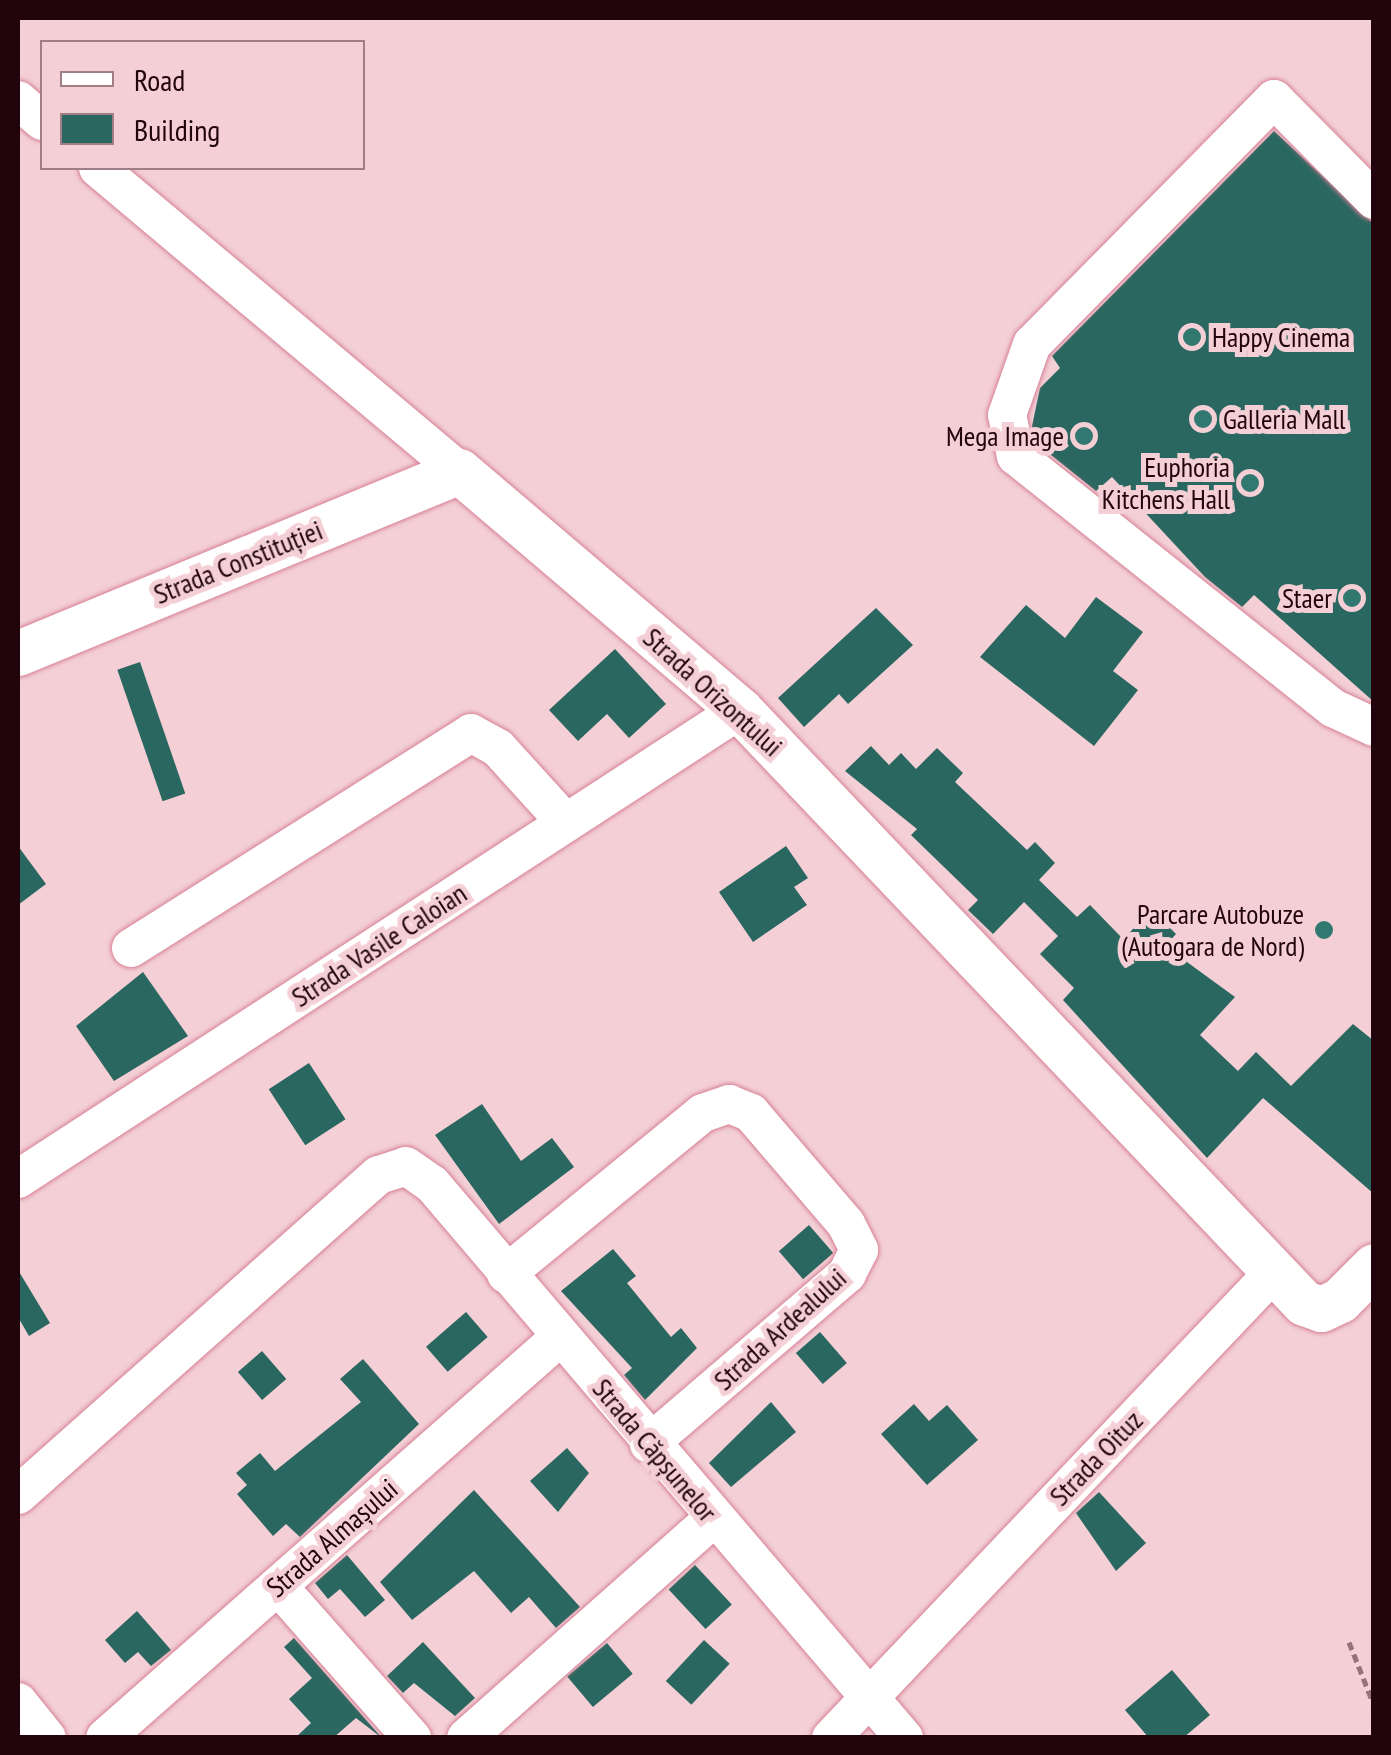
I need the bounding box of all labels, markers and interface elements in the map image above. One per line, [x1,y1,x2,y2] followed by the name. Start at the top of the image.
[40,40,365,170] legend
[134,60,185,99] text: Road
[134,110,220,149] text: Building
[1212,320,1351,354] place label: Happy Cinema
[1181,326,1203,348] marker: Happy Cinema
[1223,402,1346,436] place label: Galleria Mall
[1192,408,1214,430] marker: Galleria Mall
[946,419,1064,453] place label: Mega Image
[1073,425,1095,447] marker: Mega Image
[1102,450,1230,516] place label: Euphoria Kitchens Hall
[1239,472,1261,494] marker: Euphoria Kitchens Hall
[149,513,327,611] street label: Strada Constituției
[1282,581,1332,615] place label: Staer
[1341,587,1363,609] marker: Staer
[636,621,790,763] street label: Strada Orizontului
[285,876,473,1014] street label: Strada Vasile Caloian
[1121,897,1304,963] place label: Parcare Autobuze (Autogara de Nord)
[1313,919,1335,941] marker: Parcare Autobuze (Autogara de Nord)
[707,1261,853,1397] street label: Strada Ardealului
[586,1372,724,1528] street label: Strada Căpșunelor
[1043,1403,1149,1513] street label: Strada Oituz
[259,1472,405,1604] street label: Strada Almașului

